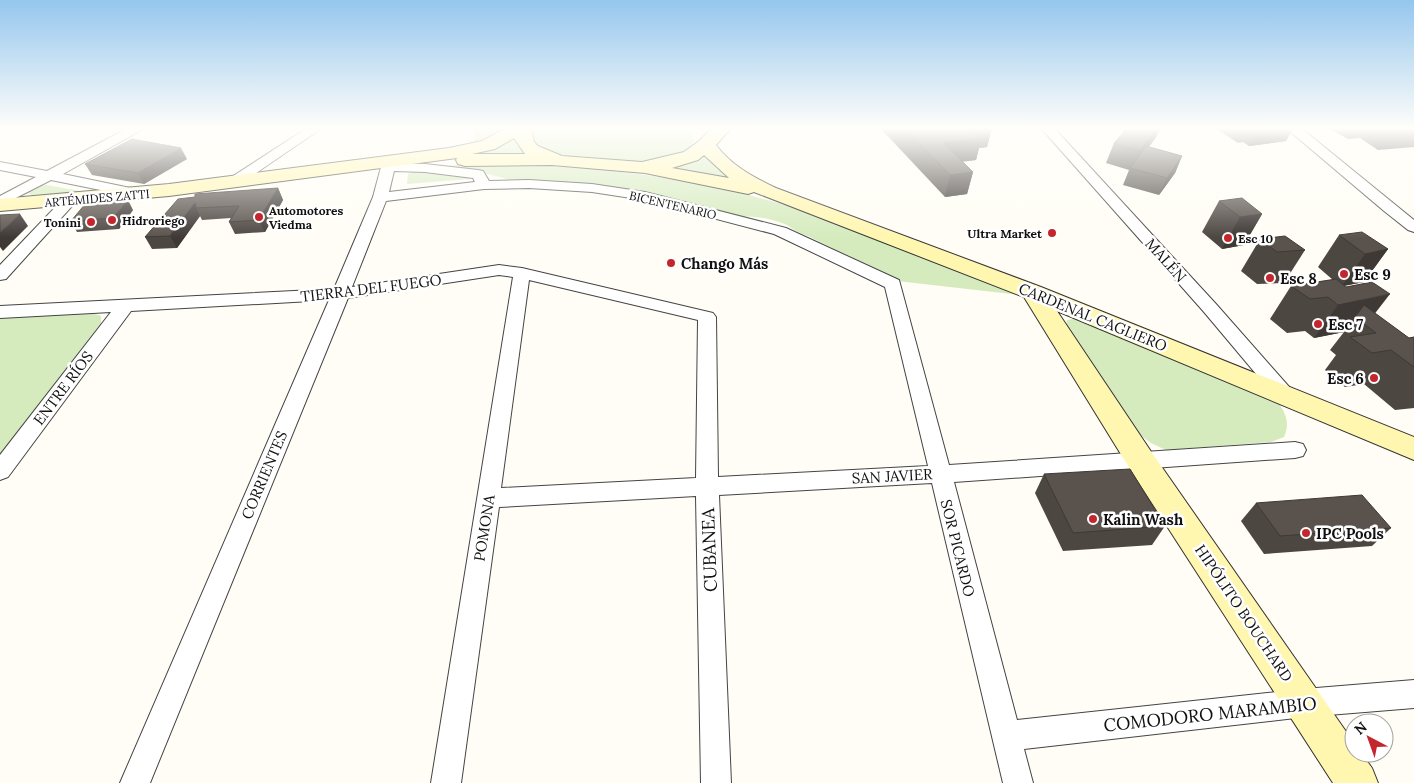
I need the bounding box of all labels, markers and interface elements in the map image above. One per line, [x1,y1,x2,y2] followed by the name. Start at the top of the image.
[43,186,150,210] street label: ARTÉMIDES ZATTI
[628,188,718,222] street label: BICENTENARIO
[269,203,344,232] place label: Automotores Viedma
[253,211,265,223] marker: Automotores Viedma
[122,213,185,228] place label: Hidroriego
[106,214,118,226] marker: Hidroriego
[44,215,81,230] place label: Tonini
[85,216,97,228] marker: Tonini
[967,226,1043,241] place label: Ultra Market
[1046,227,1058,239] marker: Ultra Market
[1238,231,1273,246] place label: Esc 10
[1222,232,1234,244] marker: Esc 10
[1141,234,1191,286] street label: MALÉN
[681,254,768,273] place label: Chango Más
[665,257,677,269] marker: Chango Más
[1354,265,1391,284] place label: Esc 9
[1338,268,1350,280] marker: Esc 9
[1280,269,1317,288] place label: Esc 8
[299,270,443,306] street label: TIERRA DEL FUEGO
[1264,272,1276,284] marker: Esc 8
[1016,279,1170,356] street label: CARDENAL CAGLIERO
[1328,315,1363,334] place label: Esc 7
[1312,318,1324,330] marker: Esc 7
[29,347,97,429] street label: ENTRE RÍOS
[1327,369,1364,388] place label: Esc 6
[1368,372,1380,384] marker: Esc 6
[237,428,291,522] street label: CORRIENTES
[851,464,933,488] street label: SAN JAVIER
[469,493,499,563] street label: POMONA
[937,497,979,599] street label: SOR PICARDO
[696,507,722,592] street label: CUBANEA
[1103,510,1184,529] place label: Kalin Wash
[1087,513,1099,525] marker: Kalin Wash
[1316,524,1384,543] place label: IPC Pools
[1300,527,1312,539] marker: IPC Pools
[1191,541,1297,685] street label: HIPÓLITO BOUCHARD
[1102,691,1318,737] street label: COMODORO MARAMBIO
[1344,713,1394,763] north arrow
[1350,718,1371,739] text: N

